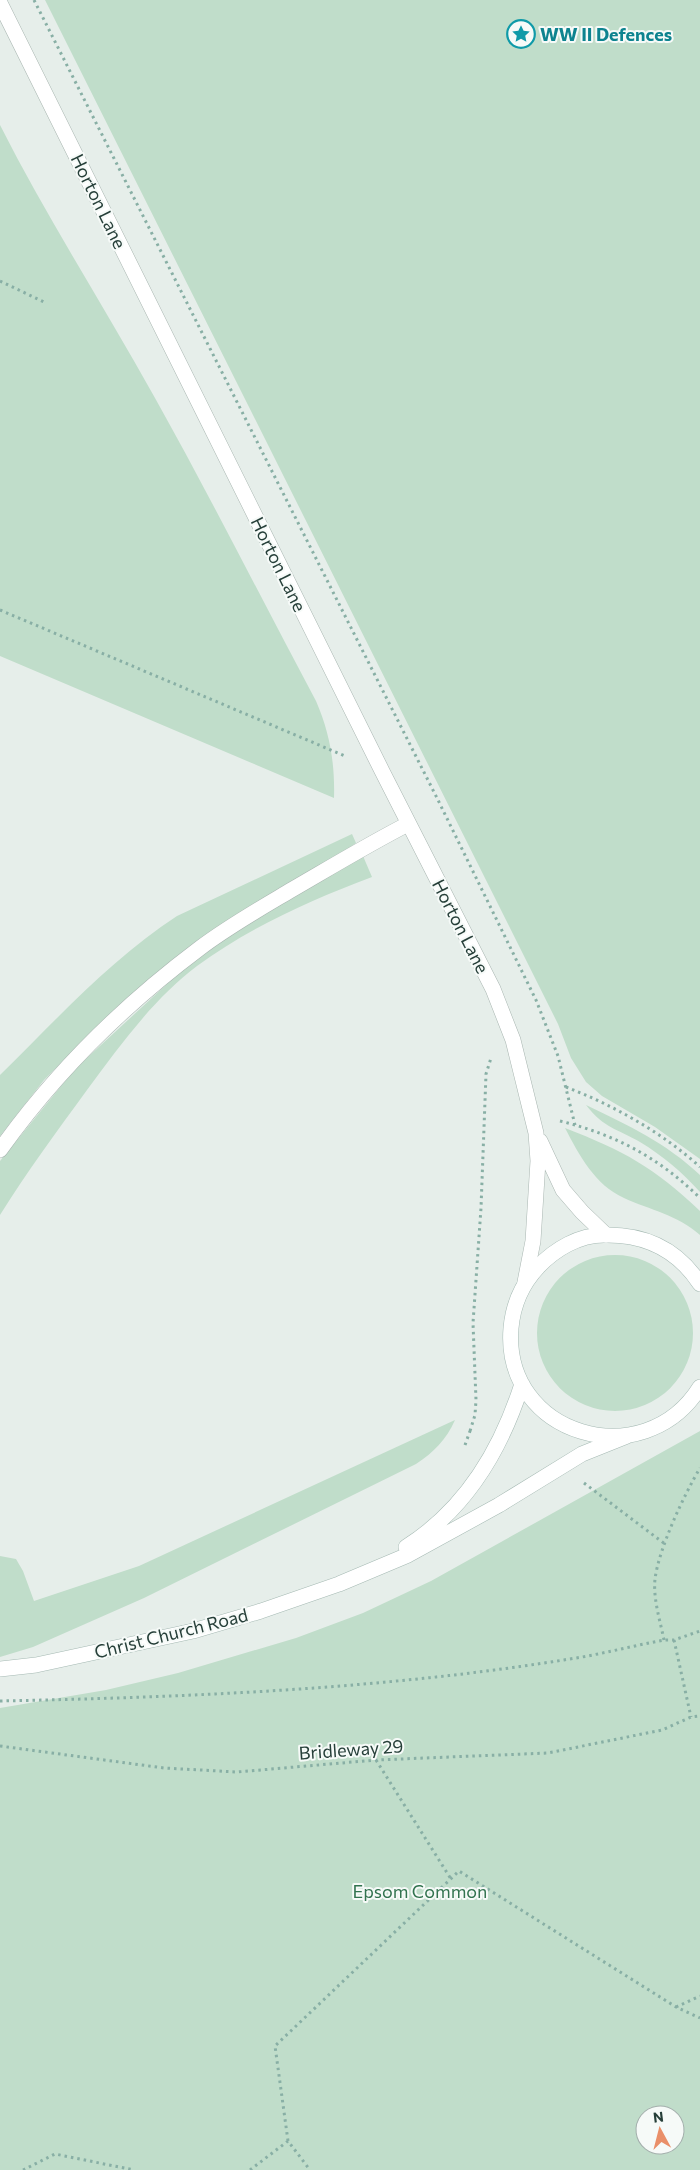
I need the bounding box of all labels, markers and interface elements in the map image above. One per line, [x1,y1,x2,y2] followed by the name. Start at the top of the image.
[506,19,536,49] place icon: WW II Defences
[540,23,672,45] place label: WW II Defences
[67,150,131,252] street label: Horton Lane
[247,513,311,615] street label: Horton Lane
[428,875,494,977] street label: Horton Lane
[92,1603,250,1663] street label: Christ Church Road
[298,1734,404,1764] street label: Bridleway 29
[353,1880,487,1902] park label: Epsom Common
[635,2105,685,2155] north arrow
[652,2108,665,2126] text: N

